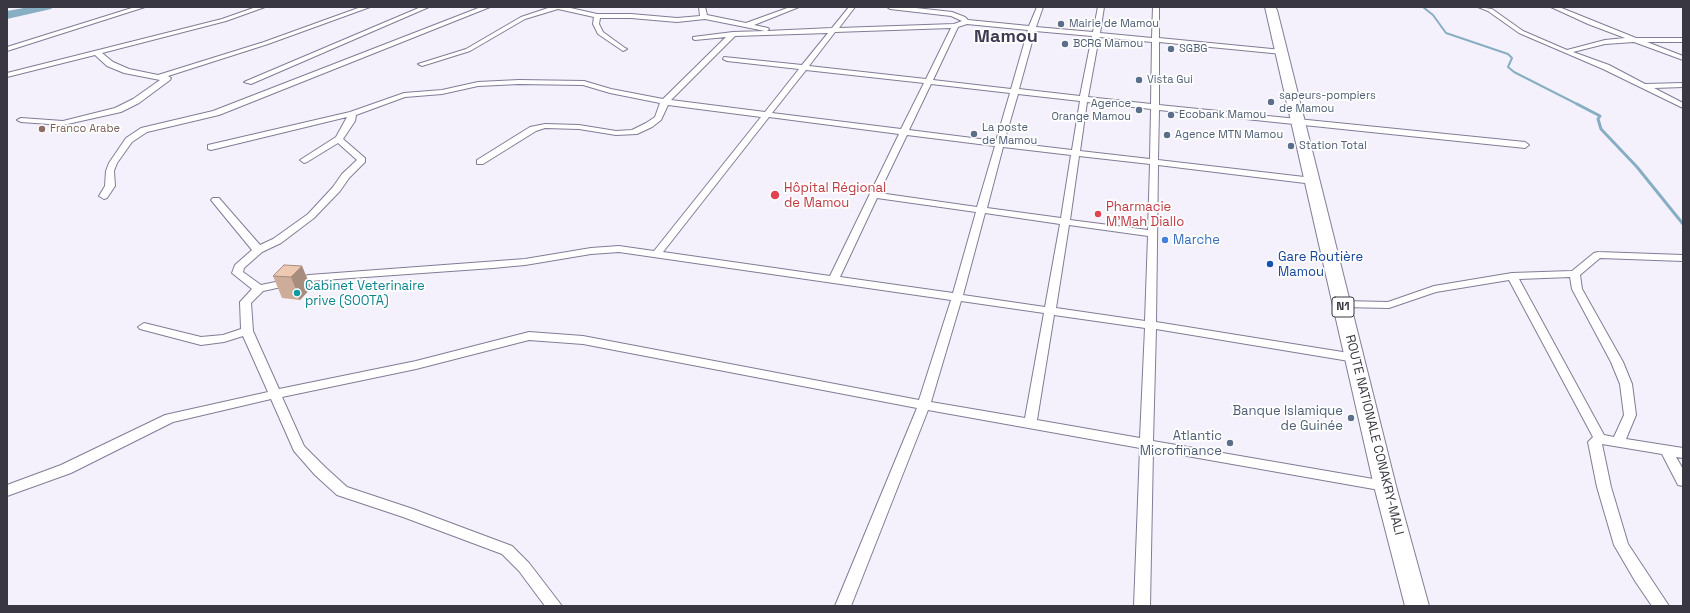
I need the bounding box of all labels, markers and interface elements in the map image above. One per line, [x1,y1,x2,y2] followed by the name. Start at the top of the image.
[1069,17,1159,31] place label: Mairie de Mamou
[1056,19,1066,29] marker: Mairie de Mamou
[974,26,1038,48] district label: Mamou
[1073,37,1143,51] place label: BCRG Mamou
[1060,39,1070,49] marker: BCRG Mamou
[1179,42,1208,56] place label: SGBG
[1166,44,1176,54] marker: SGBG
[1147,73,1193,87] place label: Vista Gui
[1134,75,1144,85] marker: Vista Gui
[1279,89,1376,115] place label: sapeurs-pompiers de Mamou
[1051,97,1131,123] place label: Agence Orange Mamou
[1266,97,1276,107] marker: sapeurs-pompiers de Mamou
[1134,105,1144,115] marker: Agence Orange Mamou
[1179,108,1266,122] place label: Ecobank Mamou
[1166,110,1176,120] marker: Ecobank Mamou
[982,121,1037,147] place label: La poste de Mamou
[50,122,120,136] place label: Franco Arabe
[37,124,47,134] marker: Franco Arabe
[1175,128,1283,142] place label: Agence MTN Mamou
[969,129,979,139] marker: La poste de Mamou
[1162,130,1172,140] marker: Agence MTN Mamou
[1299,139,1367,153] place label: Station Total
[1286,141,1296,151] marker: Station Total
[784,180,886,211] place label: Hôpital Régional de Mamou
[769,189,781,201] marker: Hôpital Régional de Mamou
[1106,199,1184,230] place label: Pharmacie M'Mah Diallo
[1093,209,1103,219] marker: Pharmacie M'Mah Diallo
[1173,232,1220,248] place label: Marche
[1160,235,1170,245] marker: Marche
[1278,249,1363,280] place label: Gare Routière Mamou
[1265,259,1275,269] marker: Gare Routière Mamou
[305,278,425,309] place label: Cabinet Veterinaire prive (SOOTA)
[292,288,302,298] marker: Cabinet Veterinaire prive (SOOTA)
[1332,297,1354,317] road number: N1
[1342,333,1406,537] street label: ROUTE NATIONALE CONAKRY-MALI
[1233,403,1343,434] place label: Banque Islamique de Guinée
[1346,413,1356,423] marker: Banque Islamique de Guinée
[1140,428,1222,459] place label: Atlantic Microfinance
[1225,438,1235,448] marker: Atlantic Microfinance

